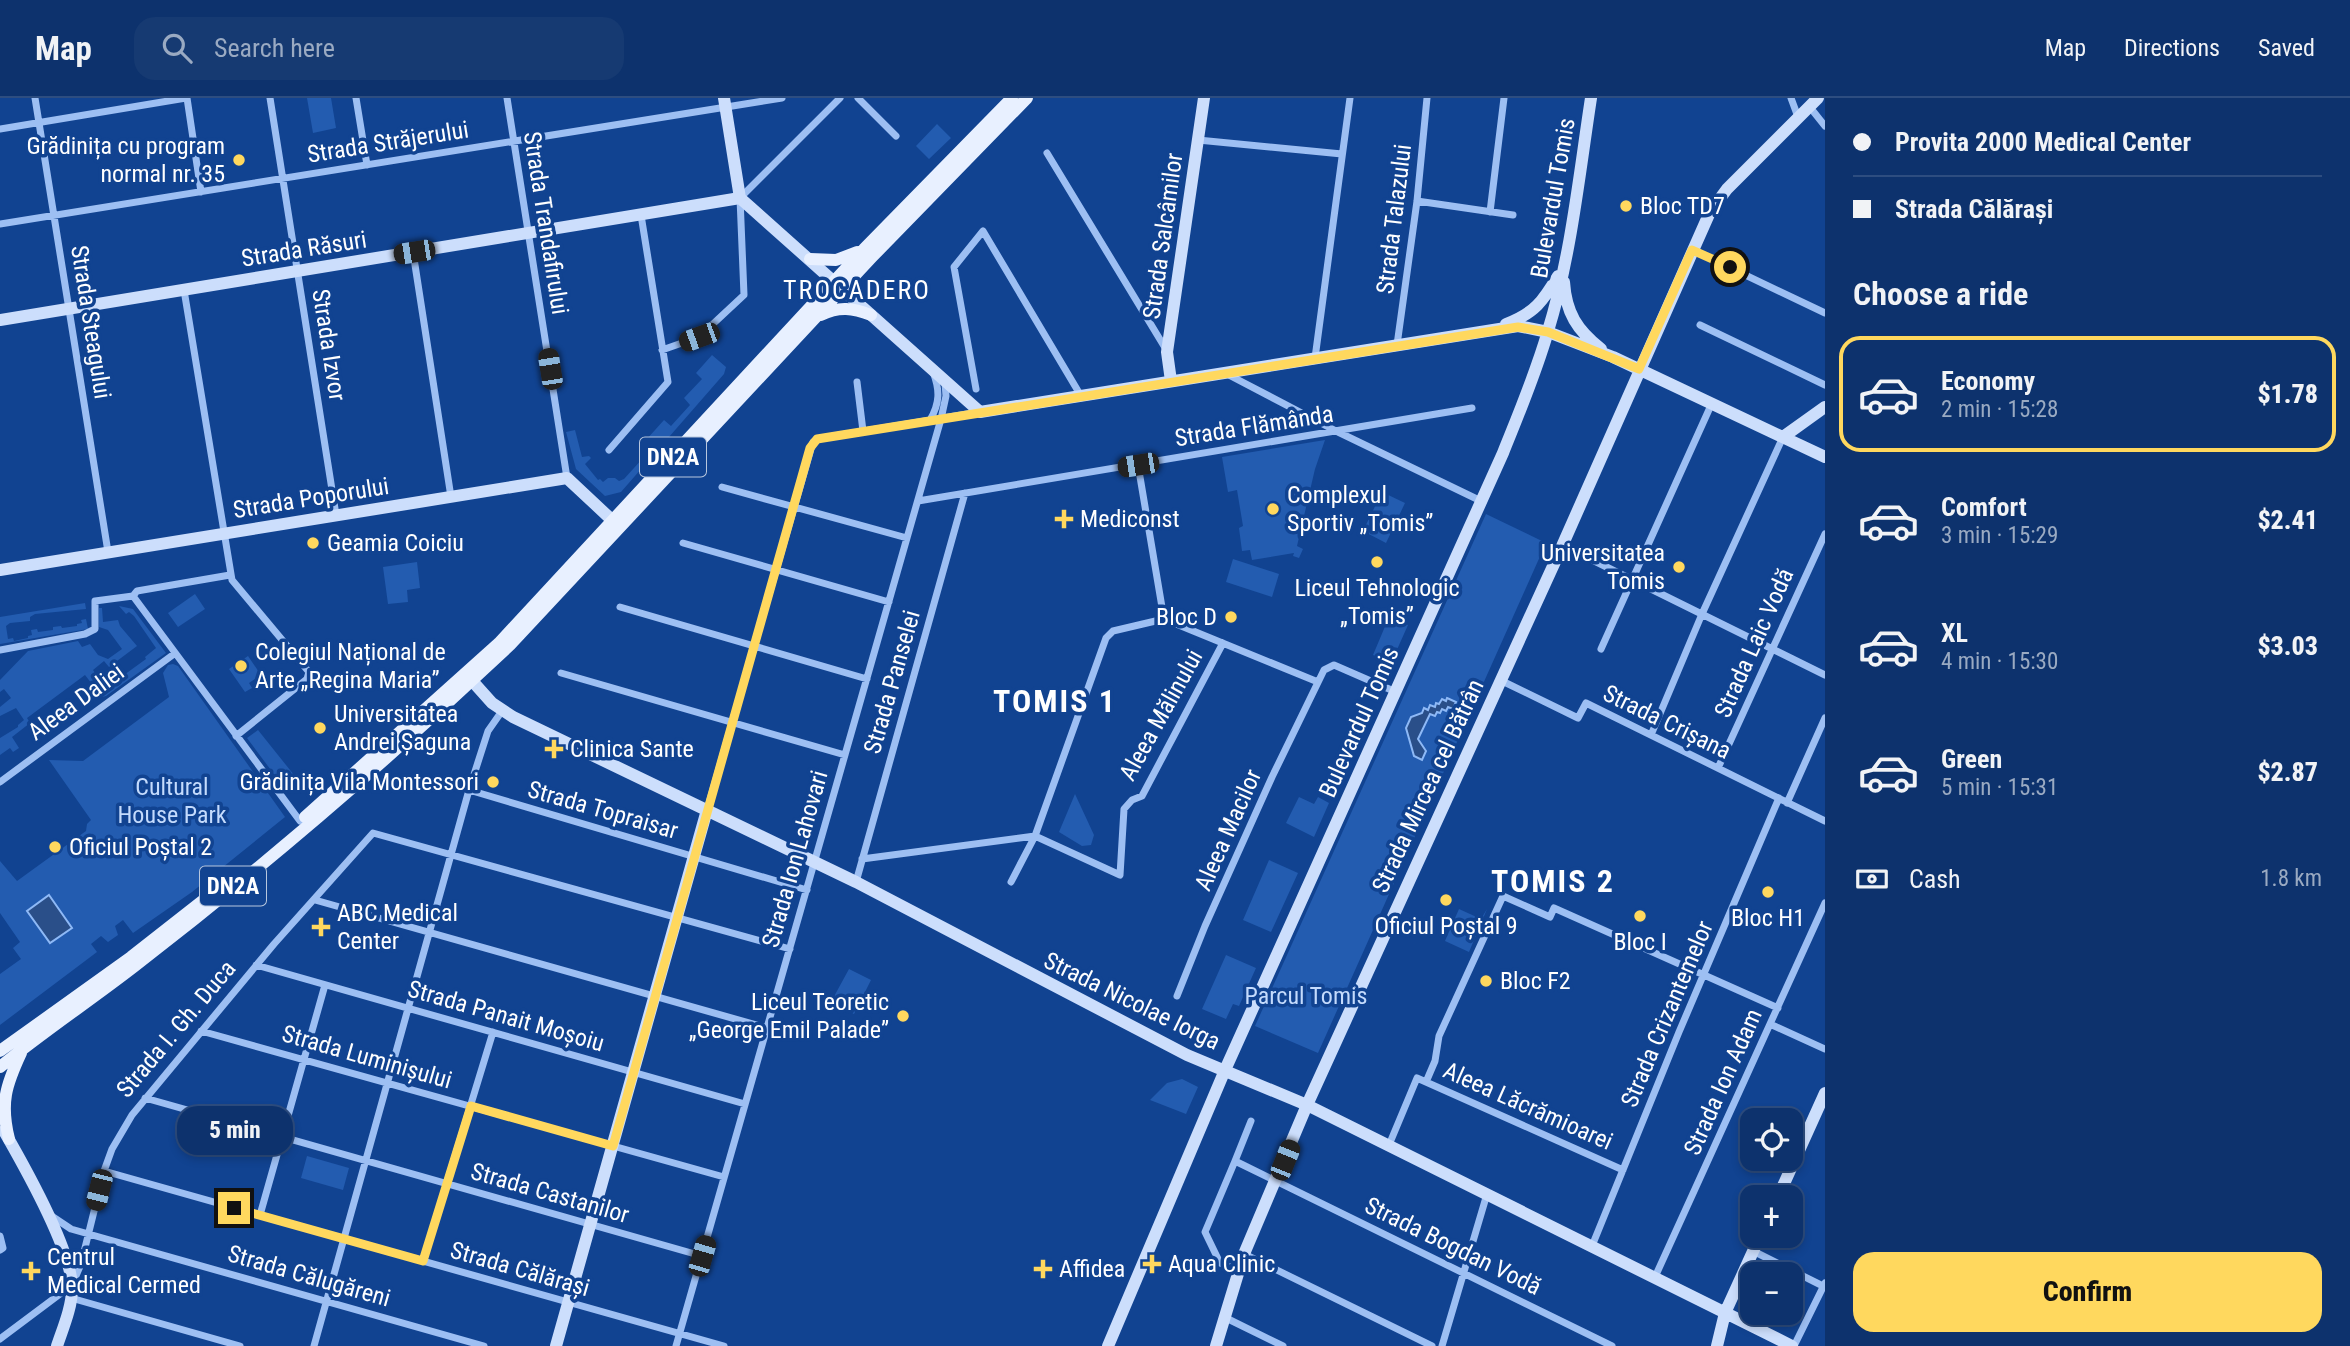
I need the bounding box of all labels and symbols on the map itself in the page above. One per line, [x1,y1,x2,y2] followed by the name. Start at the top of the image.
[305,115,471,169] street label: Strada Străjerului
[1525,116,1581,280] street label: Bulevardul Tomis
[518,130,574,316] street label: Strada Trandafirului
[26,132,225,188] place label: Grădinița cu program normal nr. 35
[1371,142,1417,296] street label: Strada Talazului
[1137,151,1189,321] street label: Strada Salcâmilor
[231,152,247,168] marker: Grădinița cu program normal nr. 35
[1640,192,1725,220] place label: Bloc TD7
[1618,198,1634,214] marker: Bloc TD7
[239,225,369,273] street label: Strada Răsuri
[392,238,437,266] car
[65,243,117,401] street label: Strada Steagului
[1714,251,1746,283] route start
[783,275,931,305] district label: TROCADERO
[306,287,352,403] street label: Strada Izvor
[676,320,723,354] car
[537,347,564,391] car
[1173,400,1335,452] street label: Strada Flămânda
[640,438,706,476] road number: DN2A
[1116,451,1161,479] car
[231,472,391,524] street label: Strada Poporului
[1287,481,1433,537] place label: Complexul Sportiv „Tomis”
[1265,501,1281,517] marker: Complexul Sportiv „Tomis”
[1080,505,1180,533] place label: Mediconst
[1054,509,1074,529] marker: Mediconst
[327,529,464,557] place label: Geamia Coiciu
[305,535,321,551] marker: Geamia Coiciu
[1541,539,1665,595] place label: Universitatea Tomis
[1369,554,1385,570] marker: Liceul Tehnologic „Tomis”
[1671,559,1687,575] marker: Universitatea Tomis
[1709,564,1799,722] street label: Strada Laic Vodă
[1294,574,1460,630] place label: Liceul Tehnologic „Tomis”
[1156,603,1217,631] place label: Bloc D
[858,607,926,757] street label: Strada Panselei
[1223,609,1239,625] marker: Bloc D
[255,638,446,694] place label: Colegiul Național de Arte „Regina Maria”
[1313,642,1405,802] street label: Bulevardul Tomis
[1114,645,1208,785] street label: Aleea Mălinului
[23,658,129,746] street label: Aleea Daliei
[233,658,249,674] marker: Colegiul Național de Arte „Regina Maria”
[1366,675,1490,897] street label: Strada Mircea cel Bătrân
[1598,679,1736,765] street label: Strada Crișana
[993,682,1117,720] district label: TOMIS 1
[334,700,471,756] place label: Universitatea Andrei Șaguna
[312,720,328,736] marker: Universitatea Andrei Șaguna
[570,735,694,763] place label: Clinica Sante
[544,739,564,759] marker: Clinica Sante
[1189,765,1267,895] street label: Aleea Macilor
[756,767,834,951] street label: Strada Ion Lahovari
[239,768,479,796] place label: Grădinița Vila Montessori
[117,773,227,829] park label: Cultural House Park
[485,774,501,790] marker: Grădinița Vila Montessori
[525,775,681,845] street label: Strada Topraisar
[69,833,212,861] place label: Oficiul Poștal 2
[47,839,63,855] marker: Oficiul Poștal 2
[1491,862,1615,900] district label: TOMIS 2
[200,866,266,906] road number: DN2A
[1760,884,1776,900] marker: Bloc H1
[1438,892,1454,908] marker: Oficiul Poștal 9
[337,899,458,955] place label: ABC Medical Center
[1731,904,1805,932] place label: Bloc H1
[1632,908,1648,924] marker: Bloc I
[1374,912,1518,940] place label: Oficiul Poștal 9
[311,917,331,937] marker: ABC Medical Center
[1615,917,1719,1111] street label: Strada Crizantemelor
[1613,928,1667,956] place label: Bloc I
[1039,946,1225,1056] street label: Strada Nicolae Iorga
[111,955,241,1103] street label: Strada I. Gh. Duca
[1500,967,1571,995] place label: Bloc F2
[1478,973,1494,989] marker: Bloc F2
[405,975,607,1057] street label: Strada Panait Moșoiu
[1245,982,1367,1010] park label: Parcul Tomis
[689,988,889,1044] place label: Liceul Teoretic „George Emil Palade”
[1678,1004,1768,1160] street label: Strada Ion Adam
[895,1008,911,1024] marker: Liceul Teoretic „George Emil Palade”
[279,1019,455,1095] street label: Strada Luminișului
[1439,1056,1617,1156] street label: Aleea Lăcrămioarei
[176,1107,292,1156] callout: 5 min
[1268,1137,1303,1183] car
[468,1157,632,1229] street label: Strada Castanilor
[84,1167,115,1213] car
[1360,1191,1546,1301] street label: Strada Bogdan Vodă
[218,1192,250,1224] route end
[687,1233,718,1279] car
[447,1236,593,1302] street label: Strada Călărași
[224,1239,394,1313] street label: Strada Călugăreni
[47,1243,201,1299] place label: Centrul Medical Cermed
[1168,1250,1275,1278] place label: Aqua Clinic
[1142,1254,1162,1274] marker: Aqua Clinic
[1059,1255,1125,1283] place label: Affidea
[1033,1259,1053,1279] marker: Affidea
[21,1261,41,1281] marker: Centrul Medical Cermed

